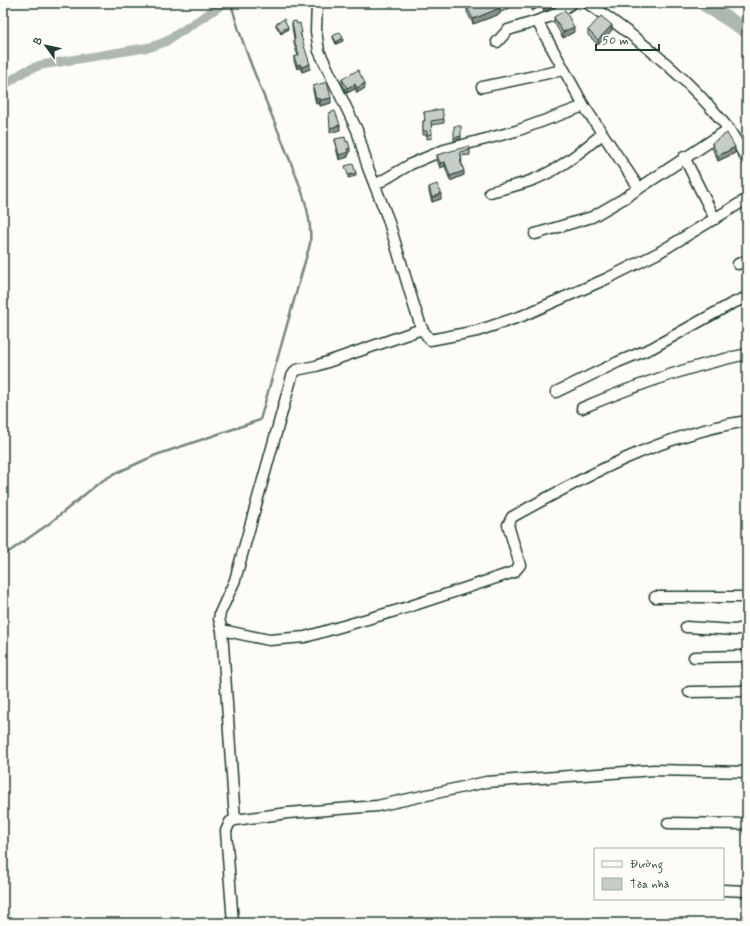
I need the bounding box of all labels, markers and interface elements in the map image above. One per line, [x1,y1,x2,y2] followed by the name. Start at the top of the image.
[26,26,66,66] north arrow
[596,26,659,52] scale bar
[602,33,629,49] text: 50 m
[31,34,46,48] text: B
[594,848,724,900] legend
[630,857,663,874] text: Đường
[630,877,670,893] text: Tòa nhà

